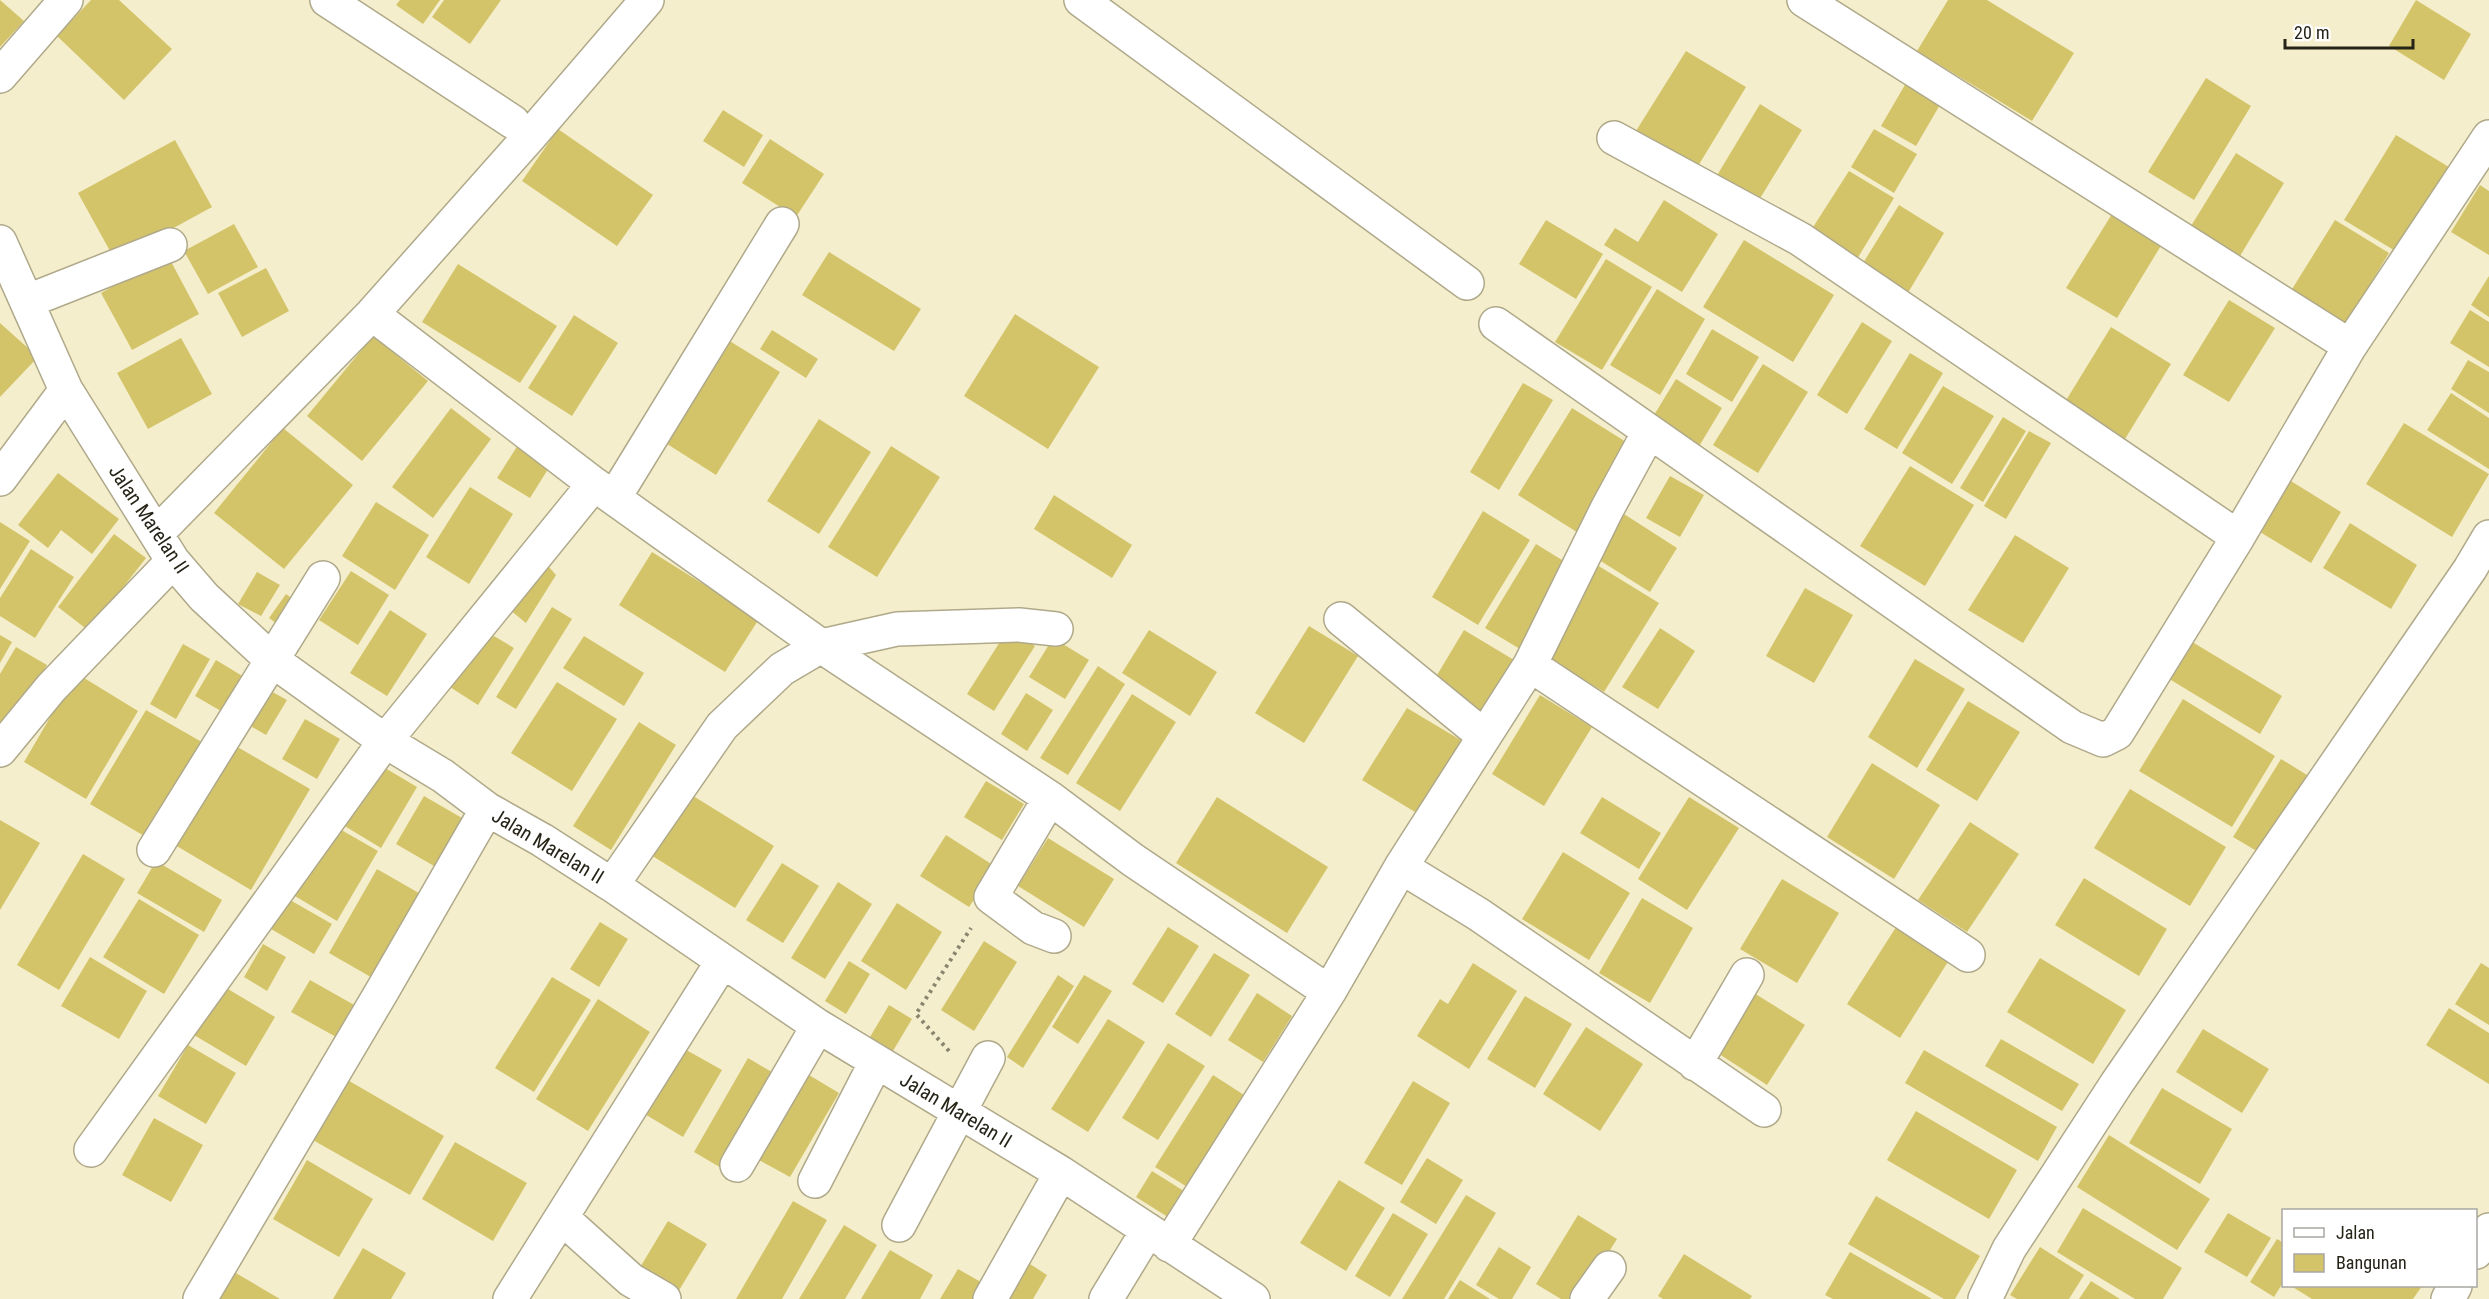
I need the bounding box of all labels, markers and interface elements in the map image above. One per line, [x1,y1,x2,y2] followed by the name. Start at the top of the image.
[2285,12,2412,50] scale bar
[2294,22,2329,43] text: 20 m
[104,460,194,578] street label: Jalan Marelan II
[488,803,608,889] street label: Jalan Marelan II
[896,1067,1016,1153] street label: Jalan Marelan II
[2282,1209,2477,1287] legend
[2336,1222,2375,1243] text: Jalan
[2336,1252,2407,1273] text: Bangunan

